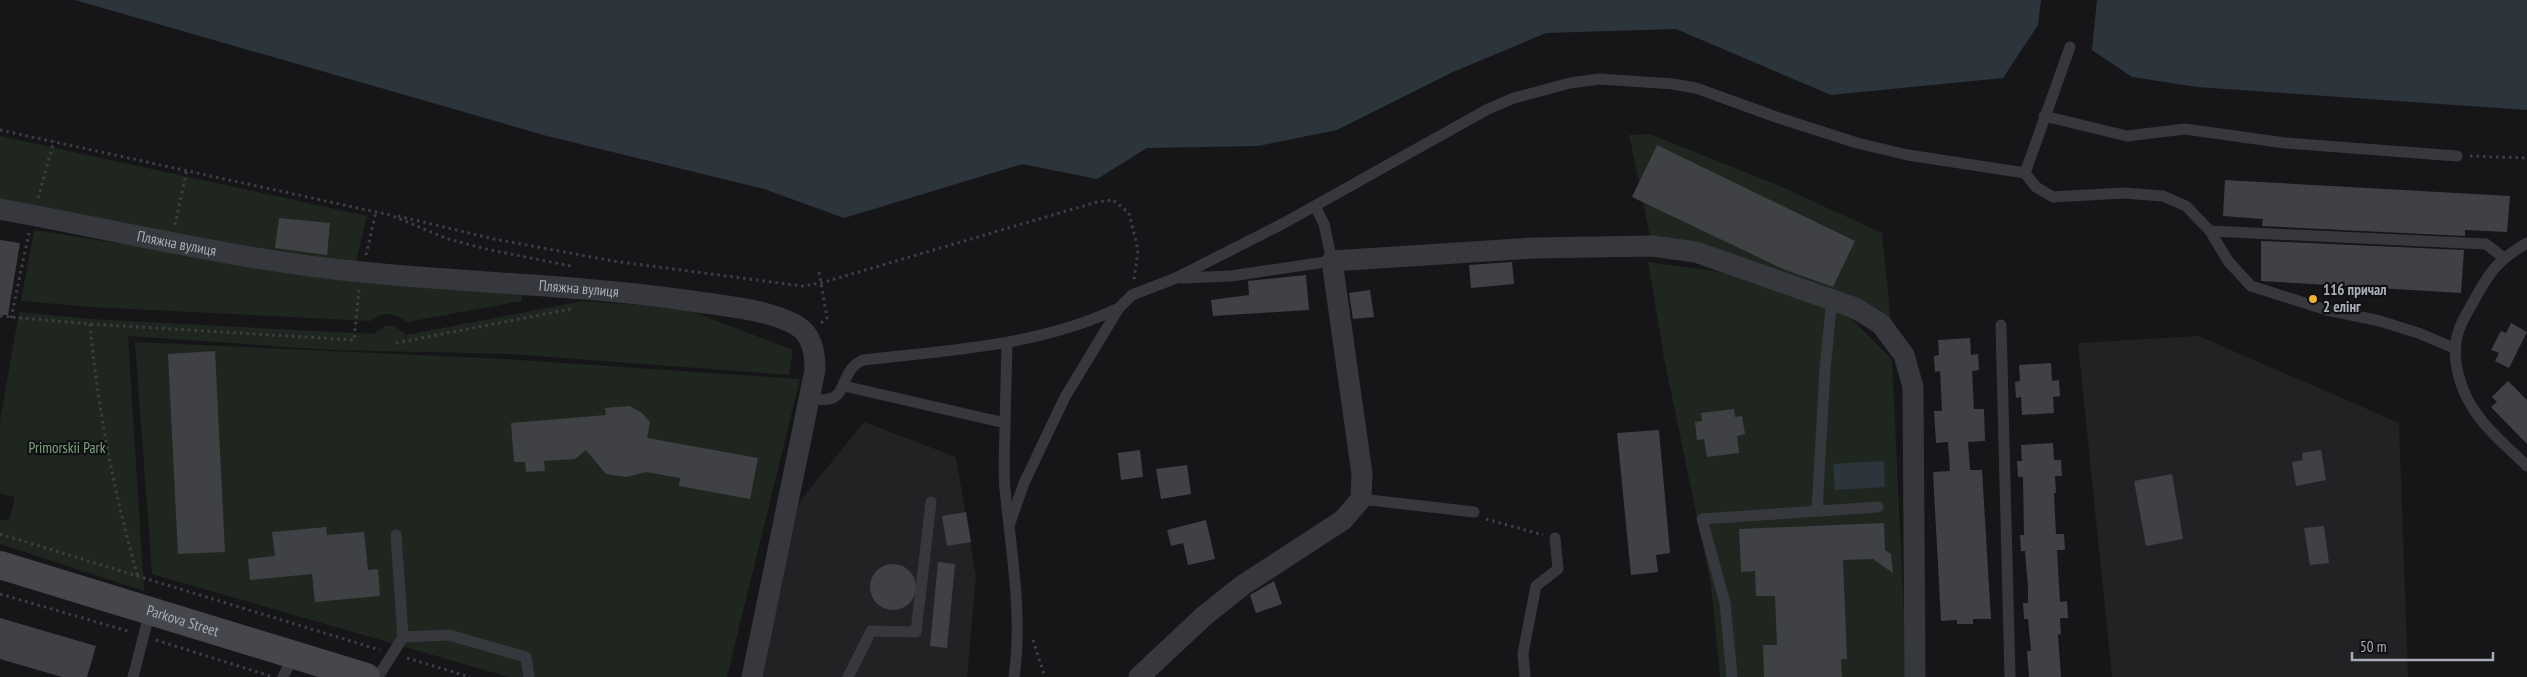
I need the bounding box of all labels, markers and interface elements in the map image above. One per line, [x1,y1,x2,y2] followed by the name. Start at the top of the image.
[136,226,218,260] street label: Пляжна вулиця
[538,276,620,301] street label: Пляжна вулиця
[2323,280,2387,316] place label: 116 причал 2 елінг
[2307,293,2319,305] marker: 116 причал 2 елінг
[29,438,106,457] park label: Primorskii Park
[144,600,221,640] street label: Parkova Street
[2352,630,2493,662] scale bar
[2360,637,2386,656] text: 50 m

